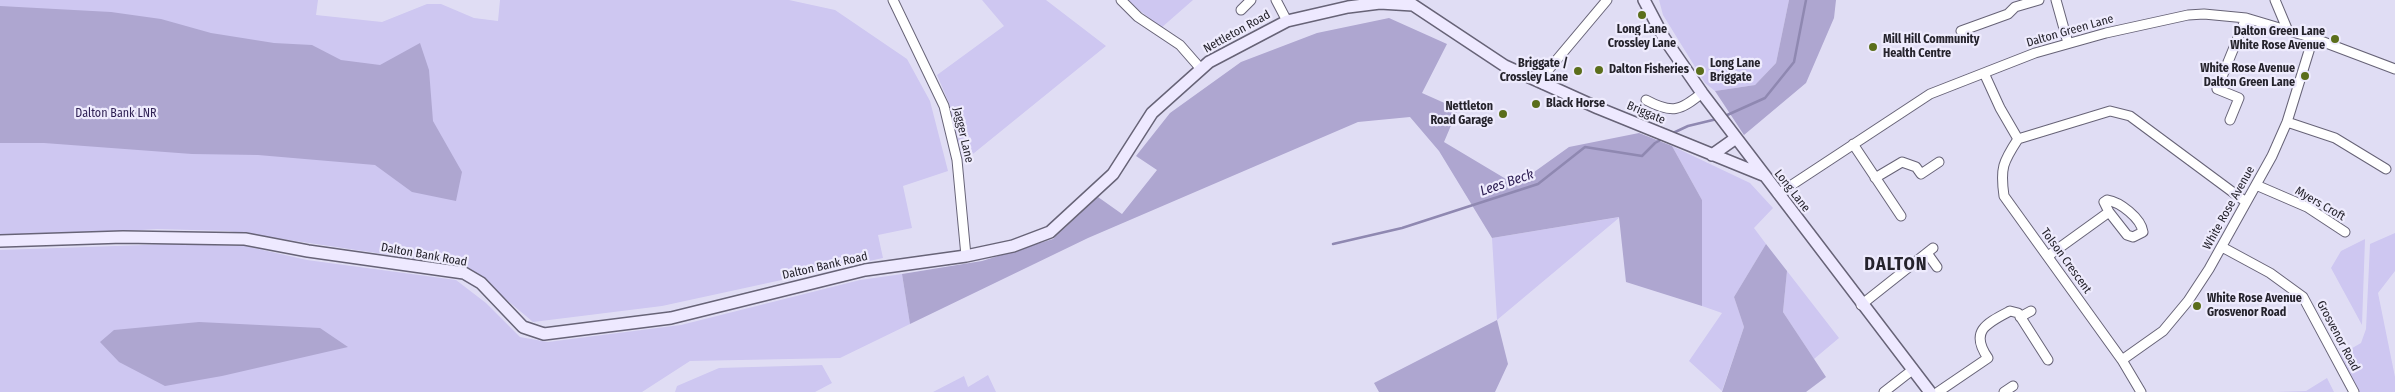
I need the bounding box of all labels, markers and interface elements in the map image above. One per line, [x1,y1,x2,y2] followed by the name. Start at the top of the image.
[1201,8,1273,56] street label: Nettleton Road
[1636,9,1648,21] marker: Long Lane Crossley Lane
[2025,12,2115,50] street label: Dalton Green Lane
[1608,23,1676,51] place label: Long Lane Crossley Lane
[2230,25,2325,53] place label: Dalton Green Lane White Rose Avenue
[1883,33,1979,61] place label: Mill Hill Community Health Centre
[2329,33,2341,45] marker: Dalton Green Lane White Rose Avenue
[1867,41,1879,53] marker: Mill Hill Community Health Centre
[1500,57,1568,85] place label: Briggate / Crossley Lane
[1710,57,1760,85] place label: Long Lane Briggate
[2200,62,2295,90] place label: White Rose Avenue Dalton Green Lane
[1609,63,1689,77] place label: Dalton Fisheries
[1593,64,1605,76] marker: Dalton Fisheries
[1572,65,1584,77] marker: Briggate / Crossley Lane
[1694,65,1706,77] marker: Long Lane Briggate
[2299,70,2311,82] marker: White Rose Avenue Dalton Green Lane
[1546,97,1605,111] place label: Black Horse
[1530,98,1542,110] marker: Black Horse
[1625,98,1667,128] street label: Briggate
[1430,100,1493,128] place label: Nettleton Road Garage
[950,106,976,164] street label: Jagger Lane
[75,107,157,121] park label: Dalton Bank LNR
[1497,108,1509,120] marker: Nettleton Road Garage
[2200,164,2258,252] street label: White Rose Avenue
[1478,166,1536,200] water label: Lees Beck
[1771,167,1813,215] street label: Long Lane
[2292,184,2348,224] street label: Myers Croft
[2038,226,2094,296] street label: Tolson Crescent
[380,240,468,270] street label: Dalton Bank Road
[781,249,869,283] street label: Dalton Bank Road
[1864,254,1928,276] district label: DALTON
[2207,292,2302,320] place label: White Rose Avenue Grosvenor Road
[2313,298,2363,374] street label: Grosvenor Road
[2191,300,2203,312] marker: White Rose Avenue Grosvenor Road

